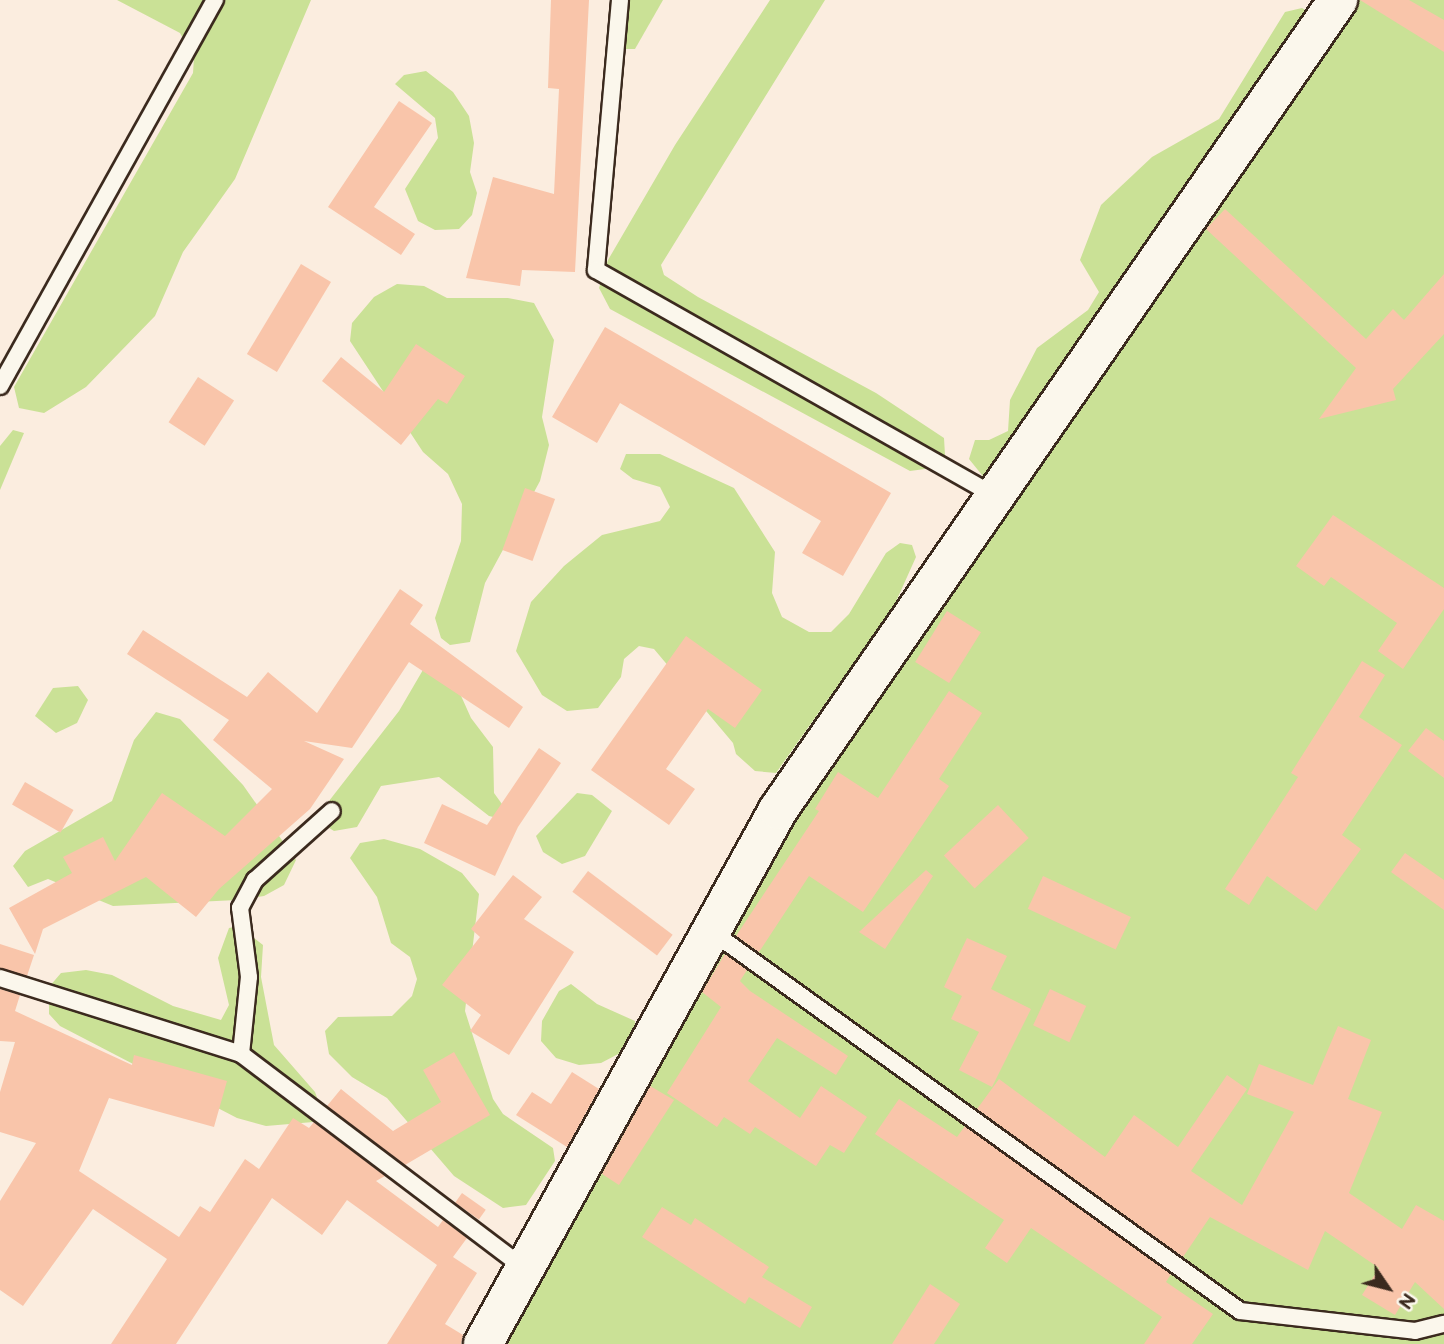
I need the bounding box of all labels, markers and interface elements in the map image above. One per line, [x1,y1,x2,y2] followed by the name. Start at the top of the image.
[1353,1253,1423,1323] north arrow
[1392,1288,1419,1313] text: N

